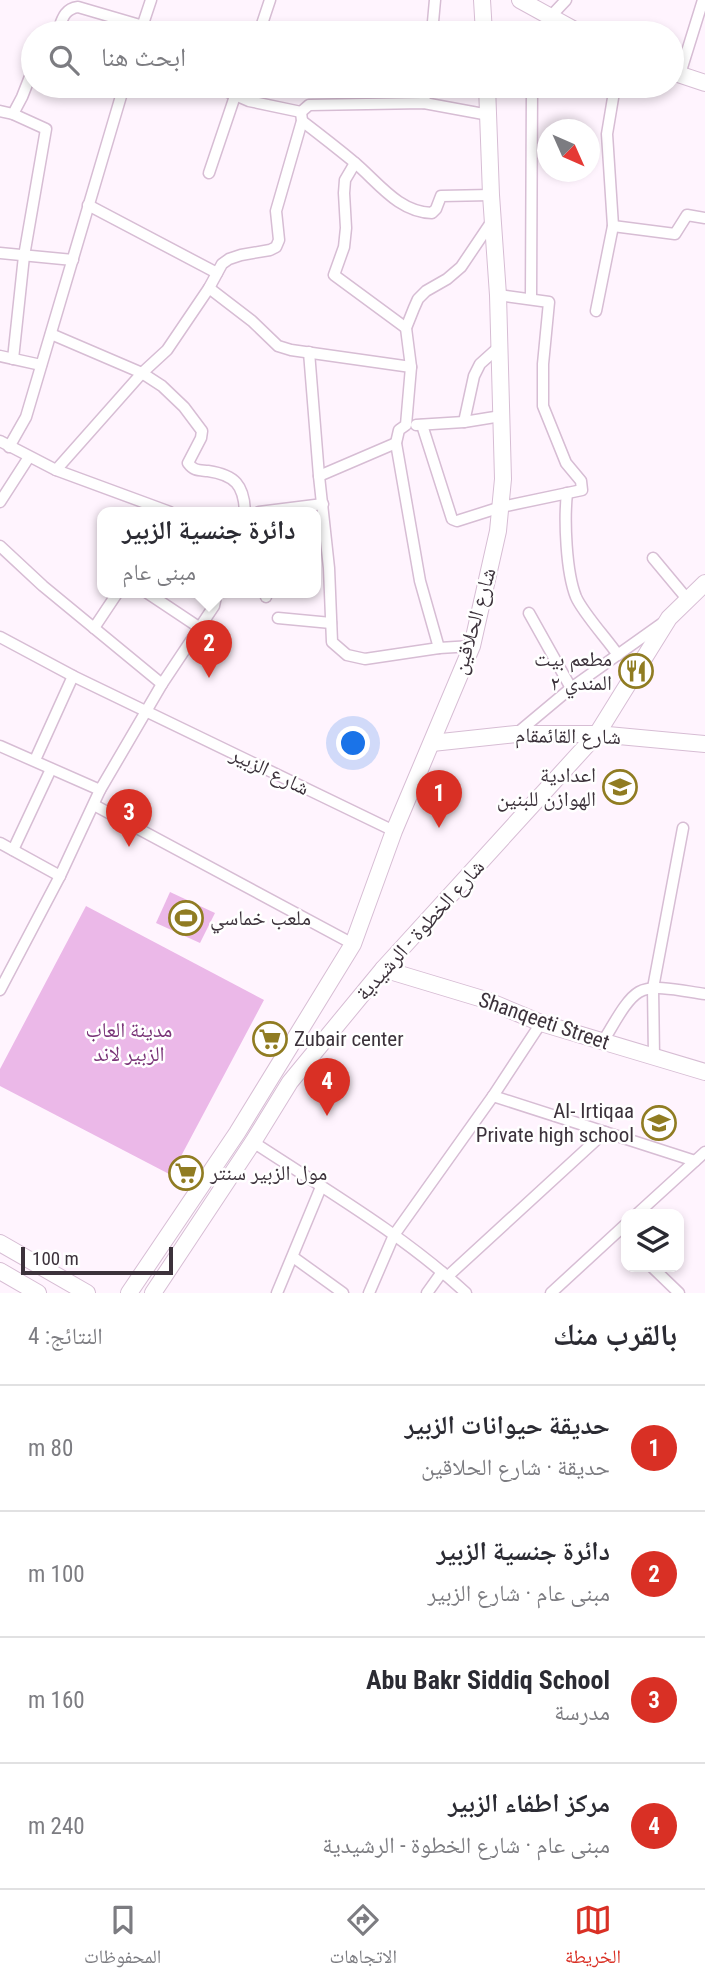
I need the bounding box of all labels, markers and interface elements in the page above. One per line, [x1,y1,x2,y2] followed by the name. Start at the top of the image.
[21,21,684,98] search box
[45,41,83,79] icon: search
[101,42,186,72] text: ابحث هنا
[537,119,600,182] north arrow
[97,507,321,598] popup
[122,515,296,545] text: دائرة جنسية الزبير
[122,559,196,586] text: مبنى عام
[447,565,502,677] street label: شارع الحلاقين
[186,620,232,678] pin: 2
[534,647,612,699] place label: مطعم بيت المندي ٢
[617,652,655,690] restaurant icon: مطعم بيت المندي ٢
[515,723,621,751] street label: شارع القائمقام
[336,726,370,760] your location
[225,741,313,801] street label: شارع الزبير
[497,763,596,812] place label: اعدادية الهوازن للبنين
[601,768,639,806] school or university icon: اعدادية الهوازن للبنين
[416,770,462,828] pin: 1
[106,789,152,847] pin: 3
[351,855,490,1006] street label: شارع الخطوة - الرشيدية
[167,899,205,937] sports icon: ملعب خماسي
[210,906,311,934] place label: ملعب خماسي
[476,987,612,1055] street label: Shanqeeti Street
[86,1018,172,1066] park label: مدينة العاب الزبير لاند
[251,1020,289,1058] supermarket icon: Zubair center
[294,1027,404,1051] place label: Zubair center
[304,1058,350,1116] pin: 4
[476,1099,634,1147] place label: Al- Irtiqaa Private high school
[640,1104,678,1142] school or university icon: Al- Irtiqaa Private high school
[167,1154,205,1192] supermarket icon: مول الزبير سنتر
[209,1161,327,1185] place label: مول الزبير سنتر
[621,1209,684,1272] map controls
[621,1209,684,1272] button: layers
[21,1244,173,1276] scale bar
[32,1247,79,1270] text: 100 m
[553,1317,677,1352] text: بالقرب منك
[28,1323,103,1350] text: النتائج: 4
[405,1410,610,1440] text: حديقة حيوانات الزبير
[28,1435,73,1462] text: 80 m
[648,1435,660,1462] text: 1
[421,1454,610,1481] text: حديقة · شارع الحلاقين
[437,1536,610,1566] text: دائرة جنسية الزبير
[28,1561,85,1588] text: 100 m
[648,1561,660,1588] text: 2
[428,1580,610,1607] text: مبنى عام · شارع الزبير
[366,1665,610,1695] text: Abu Bakr Siddiq School
[28,1687,85,1714] text: 160 m
[648,1687,660,1714] text: 3
[554,1699,610,1726] text: مدرسة
[448,1788,610,1818] text: مركز اطفاء الزبير
[28,1813,85,1840] text: 240 m
[648,1813,660,1840] text: 4
[322,1832,610,1859] text: مبنى عام · شارع الخطوة - الرشيدية
[84,1901,161,1975] tab: المحفوظات
[329,1901,397,1975] tab: الاتجاهات
[565,1901,621,1975] tab: الخريطة

